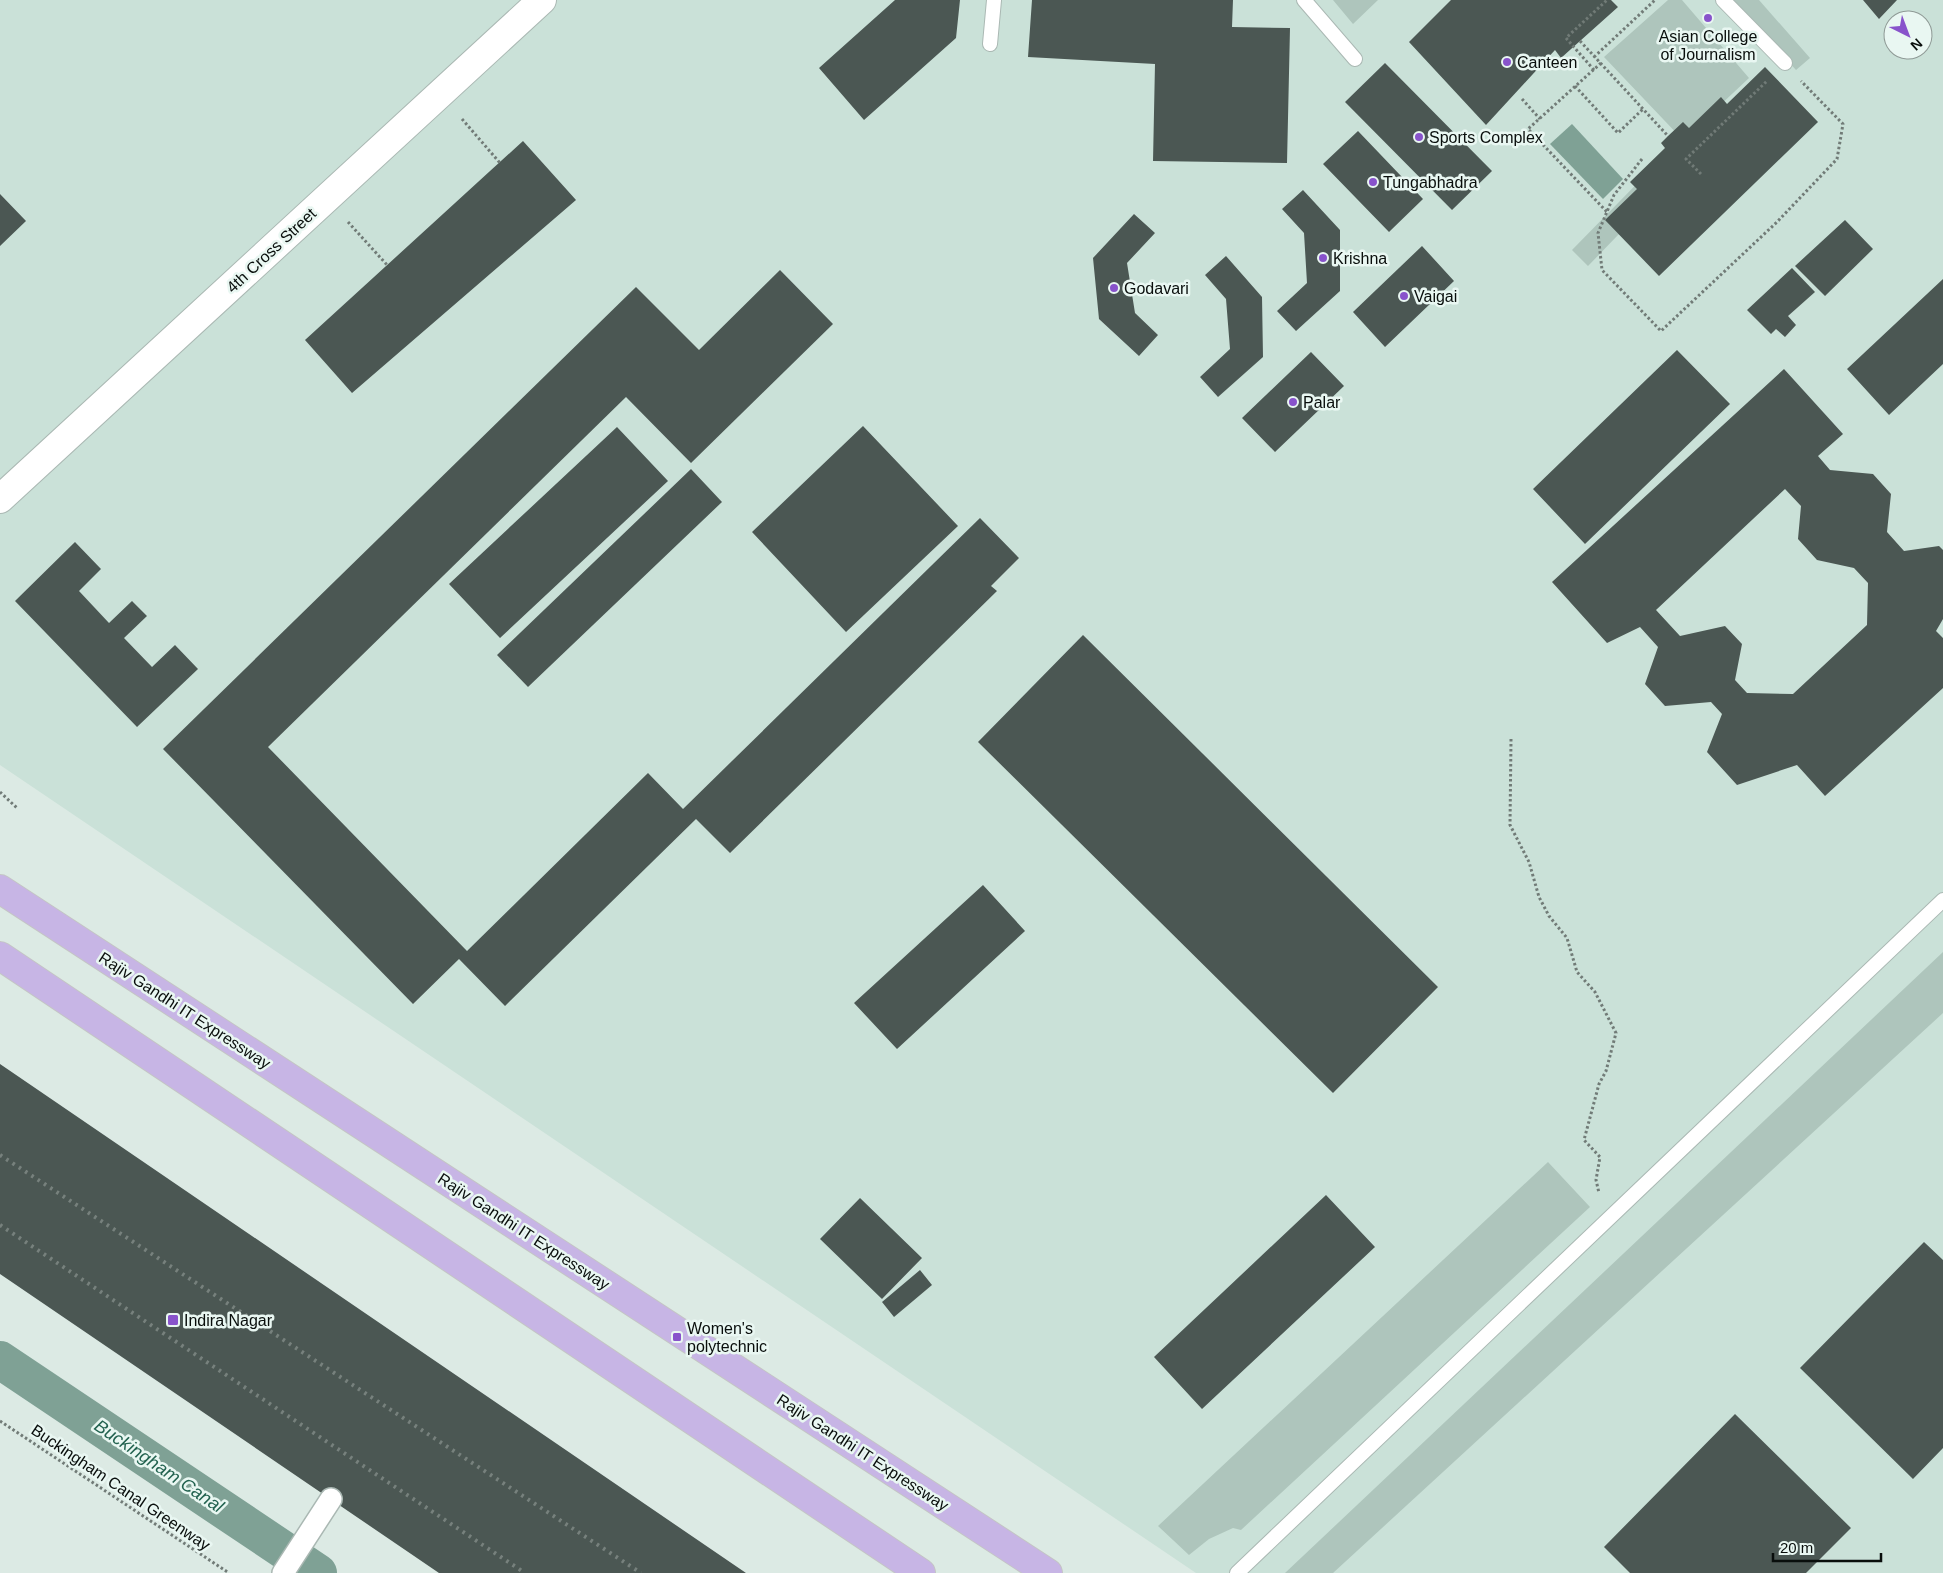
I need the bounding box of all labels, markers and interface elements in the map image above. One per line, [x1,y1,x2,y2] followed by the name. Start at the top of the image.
[1883,10,1933,60] north arrow
[1702,12,1714,24] marker: Asian College of Journalism
[1659,28,1757,63] place label: Asian College of Journalism
[1908,35,1926,54] text: N
[1517,54,1578,71] place label: Canteen
[1501,56,1513,68] marker: Canteen
[1429,129,1543,146] place label: Sports Complex
[1413,131,1425,143] marker: Sports Complex
[1383,174,1478,191] place label: Tungabhadra
[1367,176,1379,188] marker: Tungabhadra
[223,204,320,296] street label: 4th Cross Street
[1333,250,1387,267] place label: Krishna
[1317,252,1329,264] marker: Krishna
[1124,280,1189,297] place label: Godavari
[1108,282,1120,294] marker: Godavari
[1414,288,1457,305] place label: Vaigai
[1398,290,1410,302] marker: Vaigai
[1303,394,1341,411] place label: Palar
[1287,396,1299,408] marker: Palar
[96,949,274,1072] street label: Rajiv Gandhi IT Expressway
[435,1170,613,1293] street label: Rajiv Gandhi IT Expressway
[184,1312,273,1329] place label: Indira Nagar
[166,1313,180,1327] marker: Indira Nagar
[687,1320,767,1355] place label: Women's polytechnic
[671,1331,683,1343] marker: Women's polytechnic
[774,1391,952,1514] street label: Rajiv Gandhi IT Expressway
[91,1415,228,1517] water label: Buckingham Canal
[28,1421,213,1554] street label: Buckingham Canal Greenway
[1773,1530,1880,1562] scale bar
[1780,1539,1813,1556] text: 20 m

